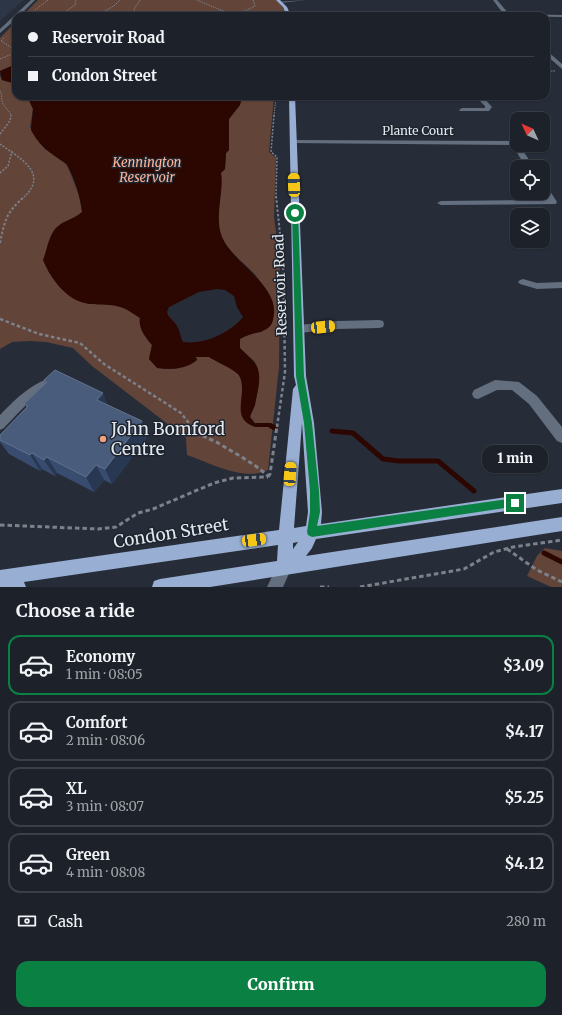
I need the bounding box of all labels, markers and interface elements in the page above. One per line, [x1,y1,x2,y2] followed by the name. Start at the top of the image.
[52,28,165,47] text: Reservoir Road
[52,66,157,85] text: Condon Street
[510,112,550,152] north arrow
[510,112,550,248] map controls
[382,123,454,138] street label: Plante Court
[112,154,182,186] water label: Kennington Reservoir
[510,160,550,200] button: locate
[288,173,300,197] car
[286,204,304,222] route start
[510,208,550,248] button: layers
[269,233,291,336] street label: Reservoir Road
[310,320,336,334] car
[110,418,225,460] place label: John Bomford Centre
[98,434,108,444] marker: John Bomford Centre
[482,445,548,473] callout: 1 min
[497,450,533,467] text: 1 min
[283,462,297,486] car
[506,494,524,512] route end
[112,513,230,553] street label: Condon Street
[241,532,267,548] car
[16,599,135,622] text: Choose a ride
[18,647,54,683] icon: car
[66,647,135,666] text: Economy
[503,656,544,675] text: $3.09
[66,666,143,683] text: 1 min · 08:05
[18,713,54,749] icon: car
[66,713,127,732] text: Comfort
[505,722,544,741] text: $4.17
[66,732,145,749] text: 2 min · 08:06
[18,779,54,815] icon: car
[66,779,87,798] text: XL
[505,788,544,807] text: $5.25
[66,798,144,815] text: 3 min · 08:07
[18,845,54,881] icon: car
[66,845,110,864] text: Green
[504,854,544,873] text: $4.12
[66,864,145,881] text: 4 min · 08:08
[16,910,38,932] icon: cash
[48,912,83,931] text: Cash
[506,913,546,930] text: 280 m
[16,961,546,1007] button: Confirm

